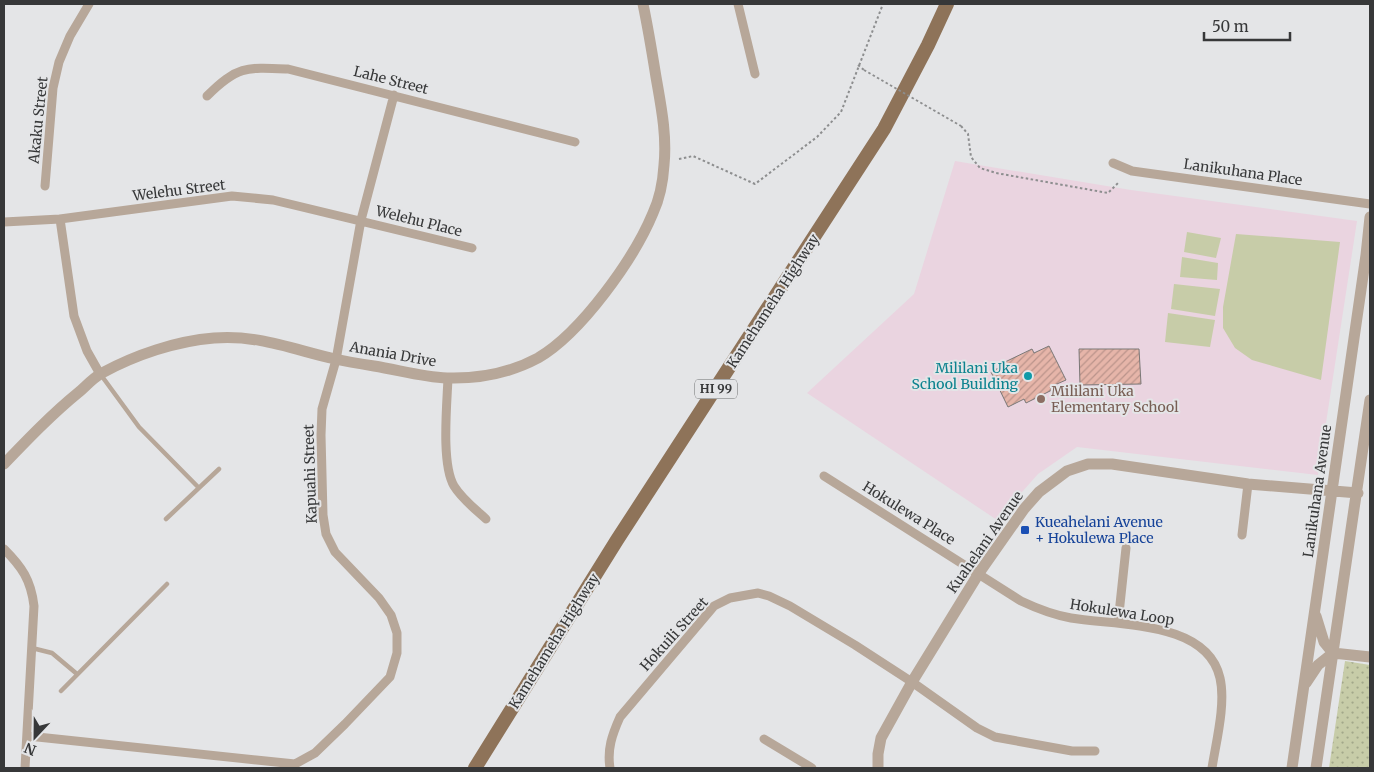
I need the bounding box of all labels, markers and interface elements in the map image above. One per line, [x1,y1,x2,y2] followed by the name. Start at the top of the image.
[1204,10,1290,42] scale bar
[1212,17,1249,36] text: 50 m
[352,62,431,98] street label: Lahe Street
[24,75,52,165] street label: Akaku Street
[1182,155,1304,189] street label: Lanikuhana Place
[131,175,227,205] street label: Welehu Street
[373,201,464,240] street label: Welehu Place
[723,230,824,372] street label: Kamehameha Highway
[347,337,438,370] street label: Anania Drive
[912,359,1019,393] place label: Mililani Uka School Building
[1022,370,1034,382] marker: Mililani Uka School Building
[695,379,737,398] road number: HI 99
[1051,382,1179,416] place label: Mililani Uka Elementary School
[1035,393,1047,405] marker: Mililani Uka Elementary School
[299,423,321,524] street label: Kapuahi Street
[1299,423,1335,559] street label: Lanikuhana Avenue
[859,477,959,549] street label: Hokulewa Place
[943,487,1027,597] street label: Kuahelani Avenue
[1035,513,1163,547] place label: Kueahelani Avenue + Hokulewa Place
[1019,524,1031,536] marker: Kueahelani Avenue + Hokulewa Place
[505,569,604,712] street label: Kamehameha Highway
[636,593,712,675] street label: Hokuili Street
[1069,595,1176,629] street label: Hokulewa Loop
[10,712,60,762] north arrow
[22,739,39,759] text: N

